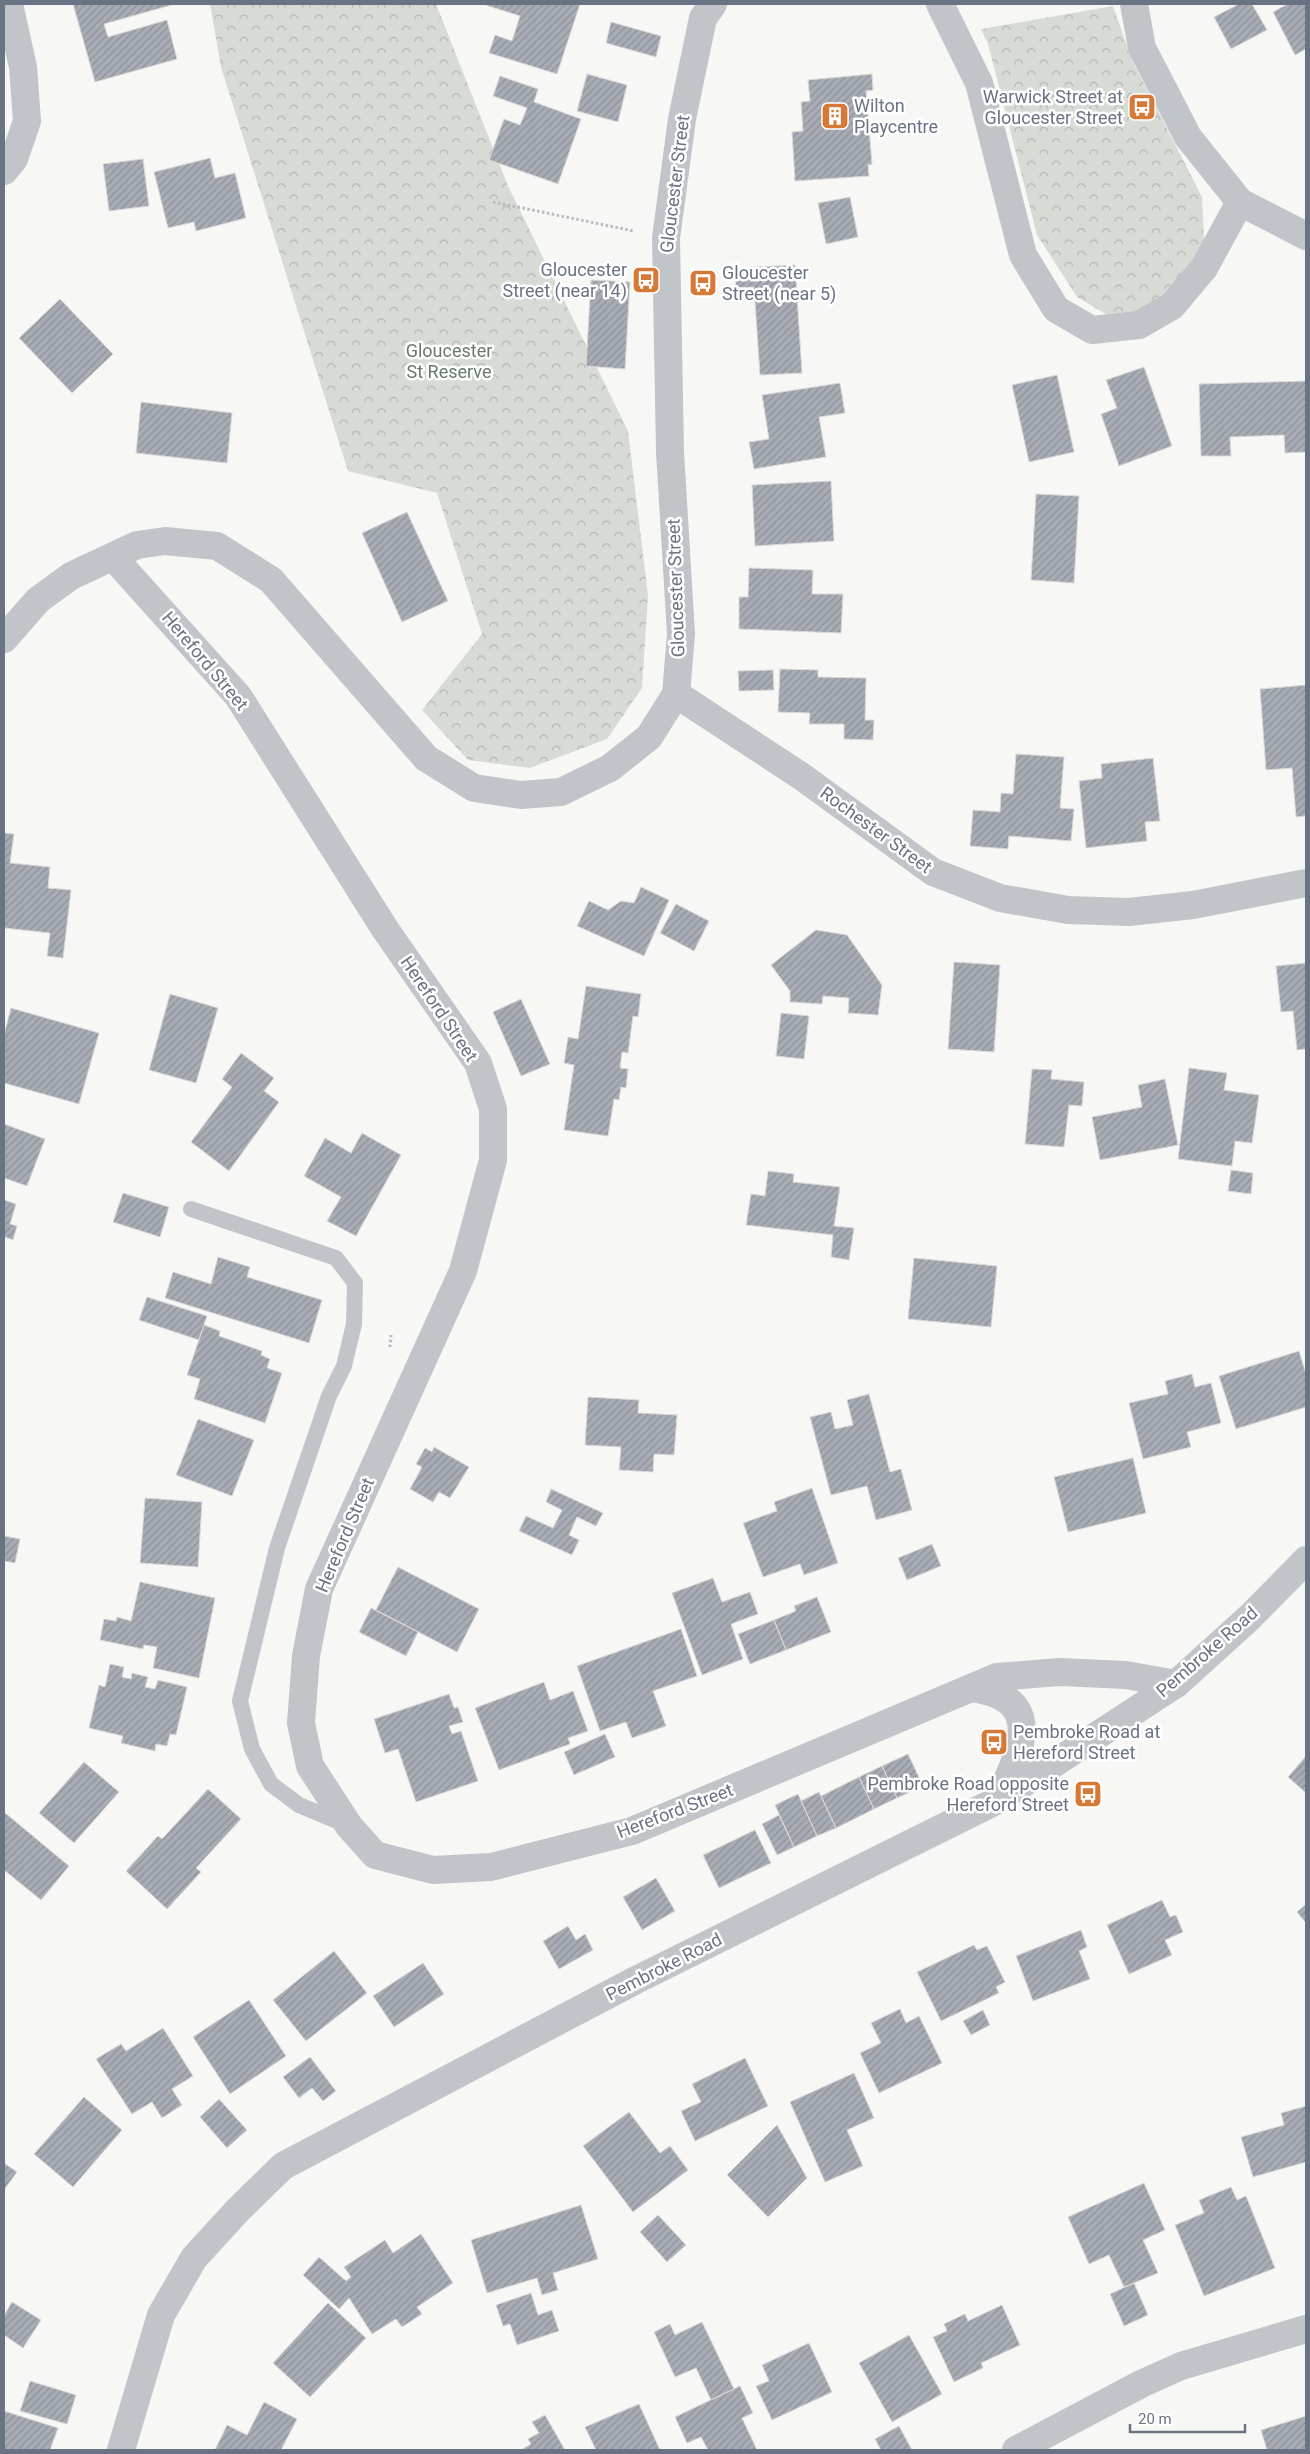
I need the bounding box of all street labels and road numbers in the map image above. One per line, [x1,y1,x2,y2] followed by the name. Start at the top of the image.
[656,114,693,254] street label: Gloucester Street
[663,518,688,658] street label: Gloucester Street
[158,607,253,714] street label: Hereford Street
[816,782,936,877] street label: Rochester Street
[396,952,482,1065] street label: Hereford Street
[311,1474,378,1595] street label: Hereford Street
[1152,1602,1262,1701] street label: Pembroke Road
[614,1779,736,1842] street label: Hereford Street
[602,1928,725,2005] street label: Pembroke Road

